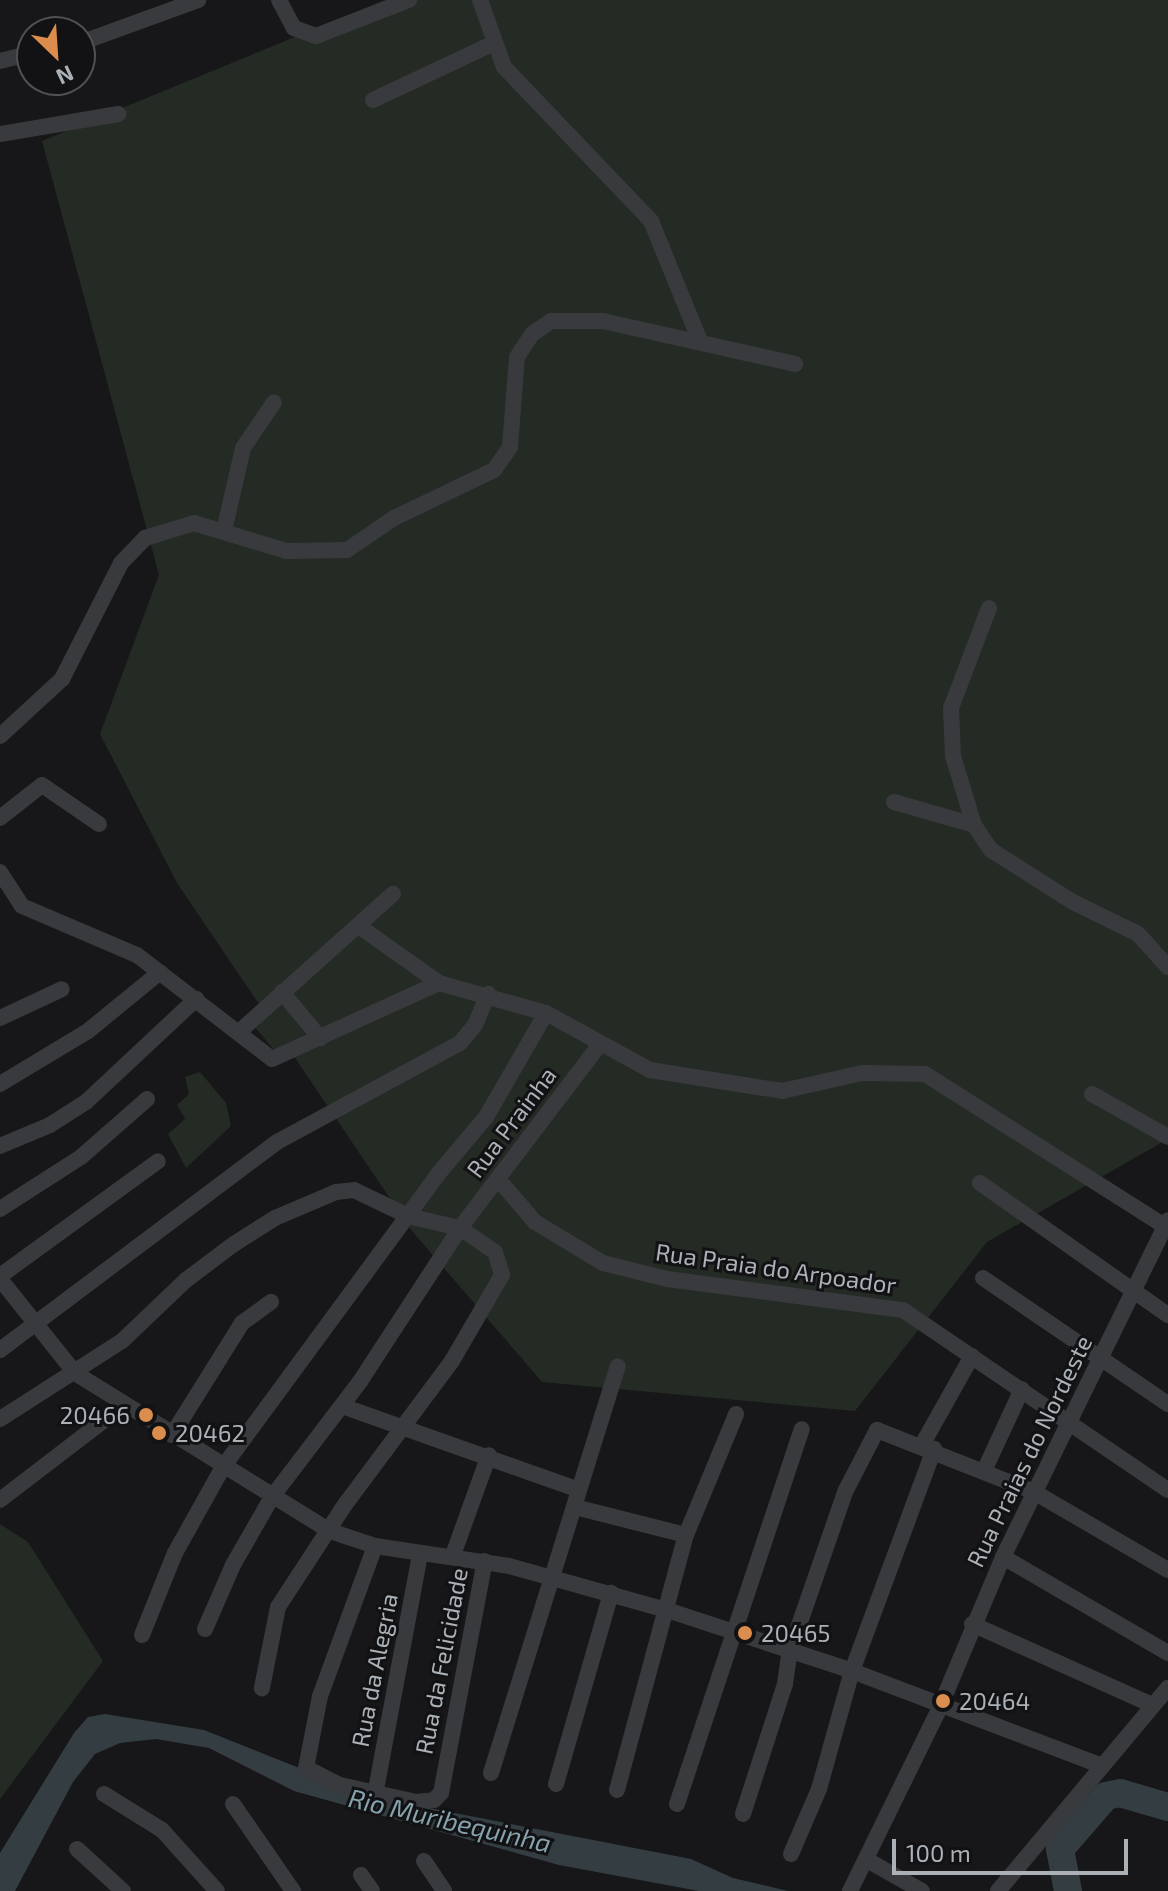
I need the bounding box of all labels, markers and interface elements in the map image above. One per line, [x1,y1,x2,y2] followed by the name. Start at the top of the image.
[16,16,96,96] north arrow
[53,61,78,91] text: N
[460,1061,562,1183] street label: Rua Prainha
[653,1237,899,1299] street label: Rua Praia do Arpoador
[960,1330,1098,1572] street label: Rua Praias do Nordeste
[60,1401,130,1429] place label: 20466
[137,1406,155,1424] marker: 20466
[175,1419,245,1447] place label: 20462
[150,1424,168,1442] marker: 20462
[409,1565,473,1757] street label: Rua da Felicidade
[345,1590,403,1750] street label: Rua da Alegria
[761,1619,830,1647] place label: 20465
[736,1624,754,1642] marker: 20465
[959,1687,1030,1715] place label: 20464
[934,1692,952,1710] marker: 20464
[346,1782,554,1858] water label: Rio Muribequinha
[896,1823,1132,1873] scale bar
[906,1838,971,1867] text: 100 m

